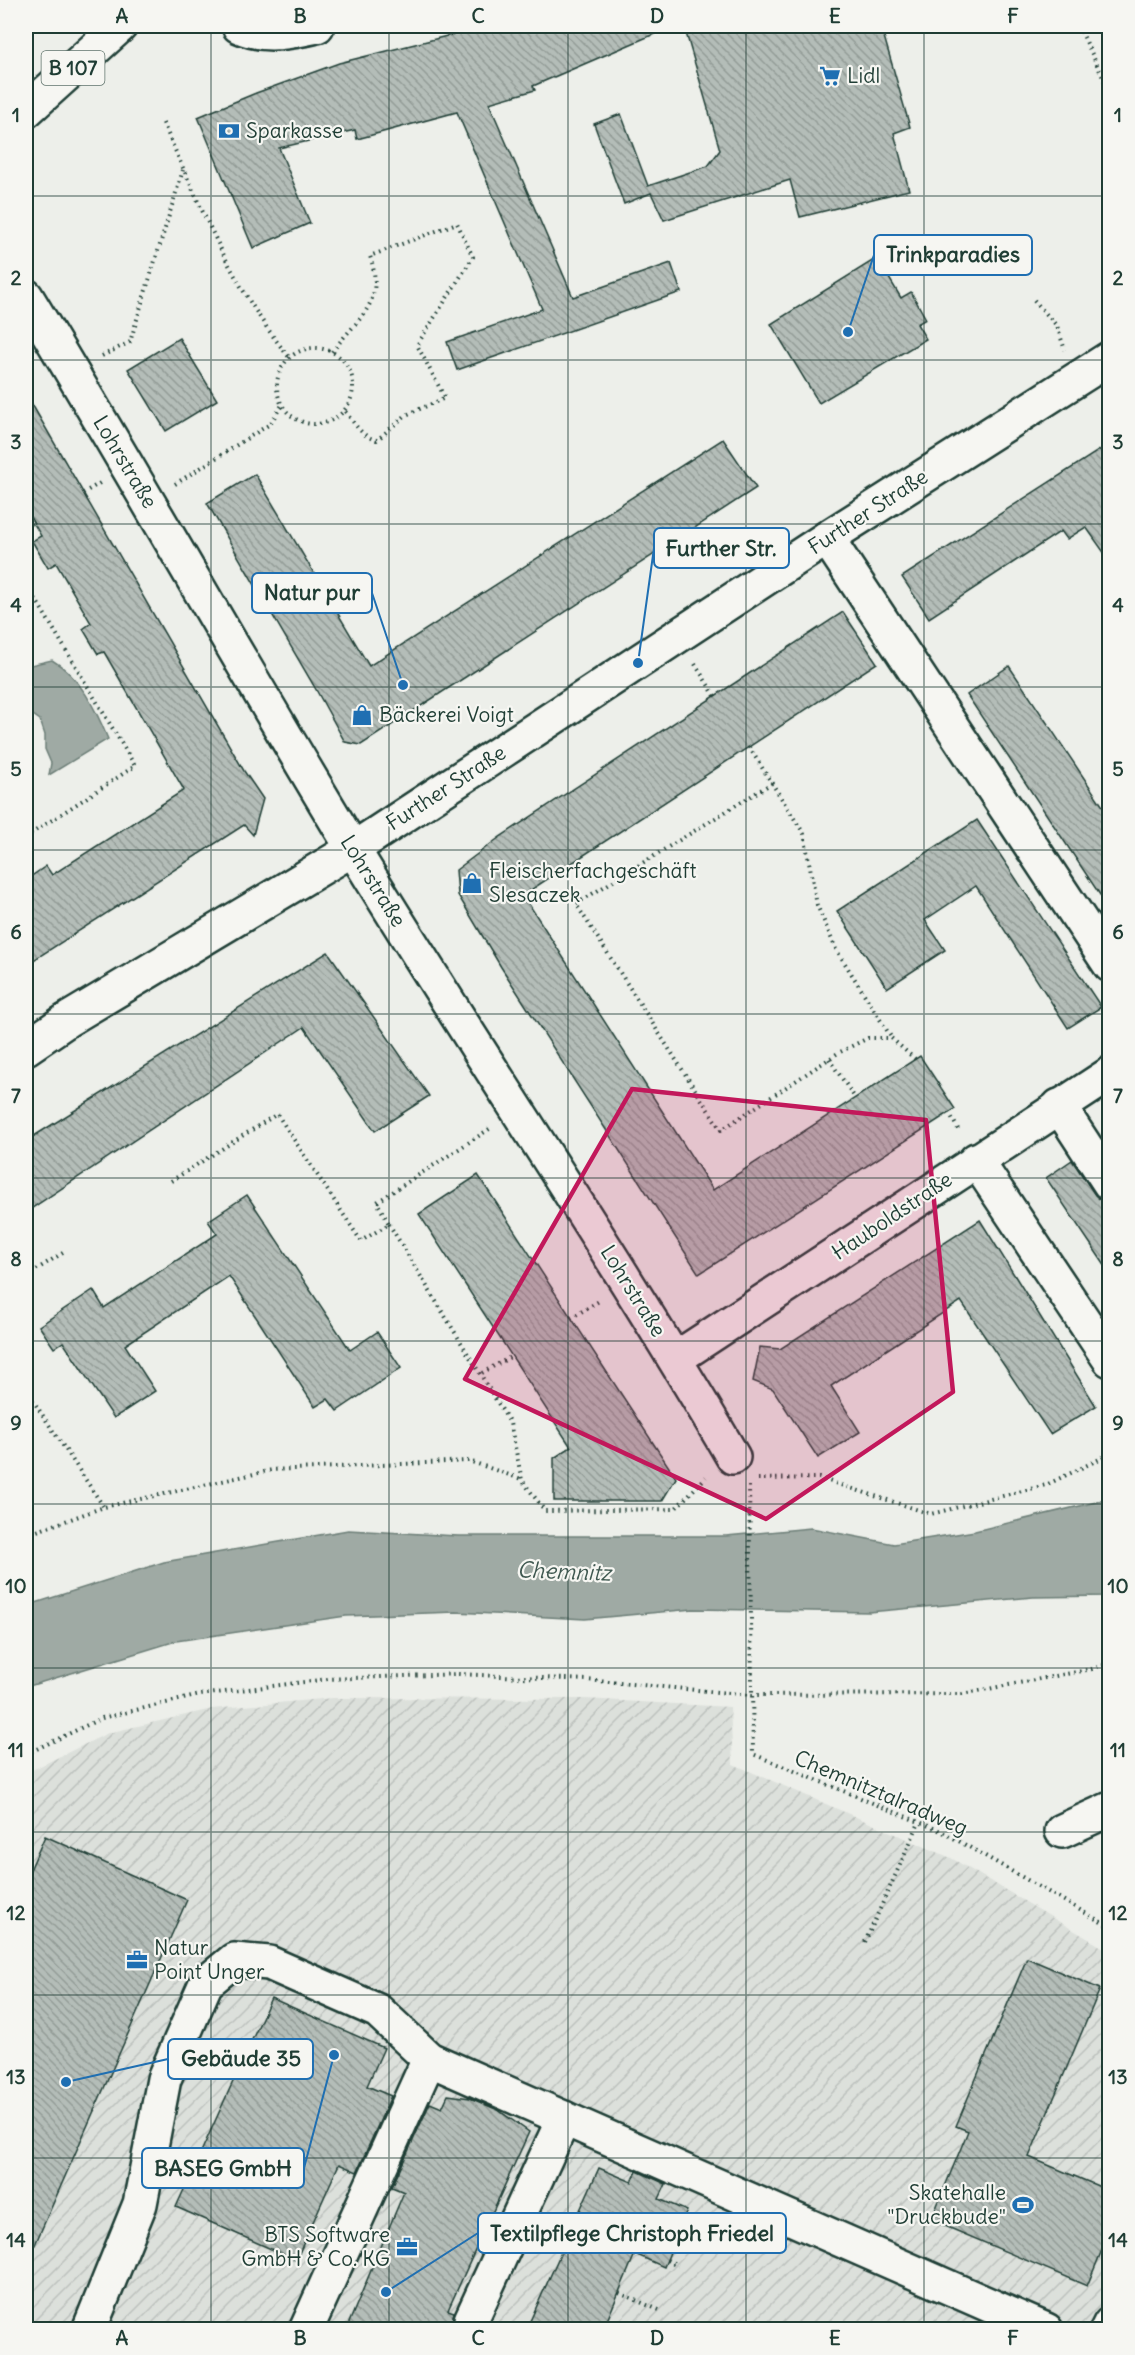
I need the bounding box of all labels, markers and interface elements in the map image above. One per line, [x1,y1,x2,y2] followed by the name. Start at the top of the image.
[116,3,129,28] text: A
[293,3,307,28] text: B
[471,3,485,28] text: C
[650,3,664,28] text: D
[829,3,841,28] text: E
[1007,3,1019,28] text: F
[42,51,104,85] road number: B 107
[847,62,880,89] place label: Lidl
[818,64,842,88] supermarket icon: Lidl
[12,102,20,127] text: 1
[1114,102,1122,127] text: 1
[246,117,343,144] place label: Sparkasse
[217,119,241,143] bank icon: Sparkasse
[874,235,1032,275] callout: Trinkparadies
[886,240,1020,268] text: Trinkparadies
[11,265,22,290] text: 2
[1113,265,1124,290] text: 2
[87,410,164,513] street label: Lohrstraße
[10,429,22,454] text: 3
[1112,429,1124,454] text: 3
[803,463,933,560] street label: Further Straße
[654,528,789,568] callout: Further Str.
[665,534,777,562] text: Further Str.
[252,573,372,613] callout: Natur pur
[264,578,361,606] text: Natur pur
[10,592,22,617] text: 4
[1112,592,1124,617] text: 4
[379,701,514,728] place label: Bäckerei Voigt
[350,703,374,727] shop icon: Bäckerei Voigt
[381,739,511,836] street label: Further Straße
[10,756,22,781] text: 5
[1112,756,1124,781] text: 5
[335,830,412,932] street label: Lohrstraße
[489,857,696,908] place label: Fleischerfachgeschäft Slesaczek
[460,871,484,895] shop icon: Fleischerfachgeschäft Slesaczek
[10,919,22,944] text: 6
[1112,919,1124,944] text: 6
[11,1083,21,1108] text: 7
[1113,1083,1123,1108] text: 7
[826,1165,957,1266] street label: Hauboldstraße
[595,1240,672,1342] street label: Lohrstraße
[10,1246,22,1271] text: 8
[1112,1246,1124,1271] text: 8
[10,1410,22,1435] text: 9
[1112,1410,1124,1435] text: 9
[517,1555,614,1587] water label: Chemnitz
[5,1573,27,1598] text: 10
[1107,1573,1129,1598] text: 10
[8,1737,24,1762] text: 11
[1110,1737,1126,1762] text: 11
[791,1744,972,1841] street label: Chemnitztalradweg
[7,1900,25,1925] text: 12
[1109,1900,1127,1925] text: 12
[154,1934,265,1985] place label: Natur Point Unger
[125,1948,149,1972] office icon: Natur Point Unger
[168,2039,313,2079] callout: Gebäude 35
[181,2044,301,2072] text: Gebäude 35
[6,2064,26,2089] text: 13
[1108,2064,1128,2089] text: 13
[142,2148,304,2188] callout: BASEG GmbH
[154,2154,292,2182] text: BASEG GmbH
[887,2179,1006,2230] place label: Skatehalle "Druckbude"
[1011,2193,1035,2217] sports icon: Skatehalle "Druckbude"
[478,2213,786,2253] callout: Textilpflege Christoph Friedel
[490,2219,774,2247] text: Textilpflege Christoph Friedel
[241,2221,390,2272] place label: BTS Software GmbH & Co. KG
[6,2227,26,2252] text: 14
[1108,2227,1128,2252] text: 14
[395,2235,419,2259] office icon: BTS Software GmbH & Co. KG
[116,2325,129,2350] text: A
[293,2325,307,2350] text: B
[471,2325,485,2350] text: C
[650,2325,664,2350] text: D
[829,2325,841,2350] text: E
[1007,2325,1019,2350] text: F

